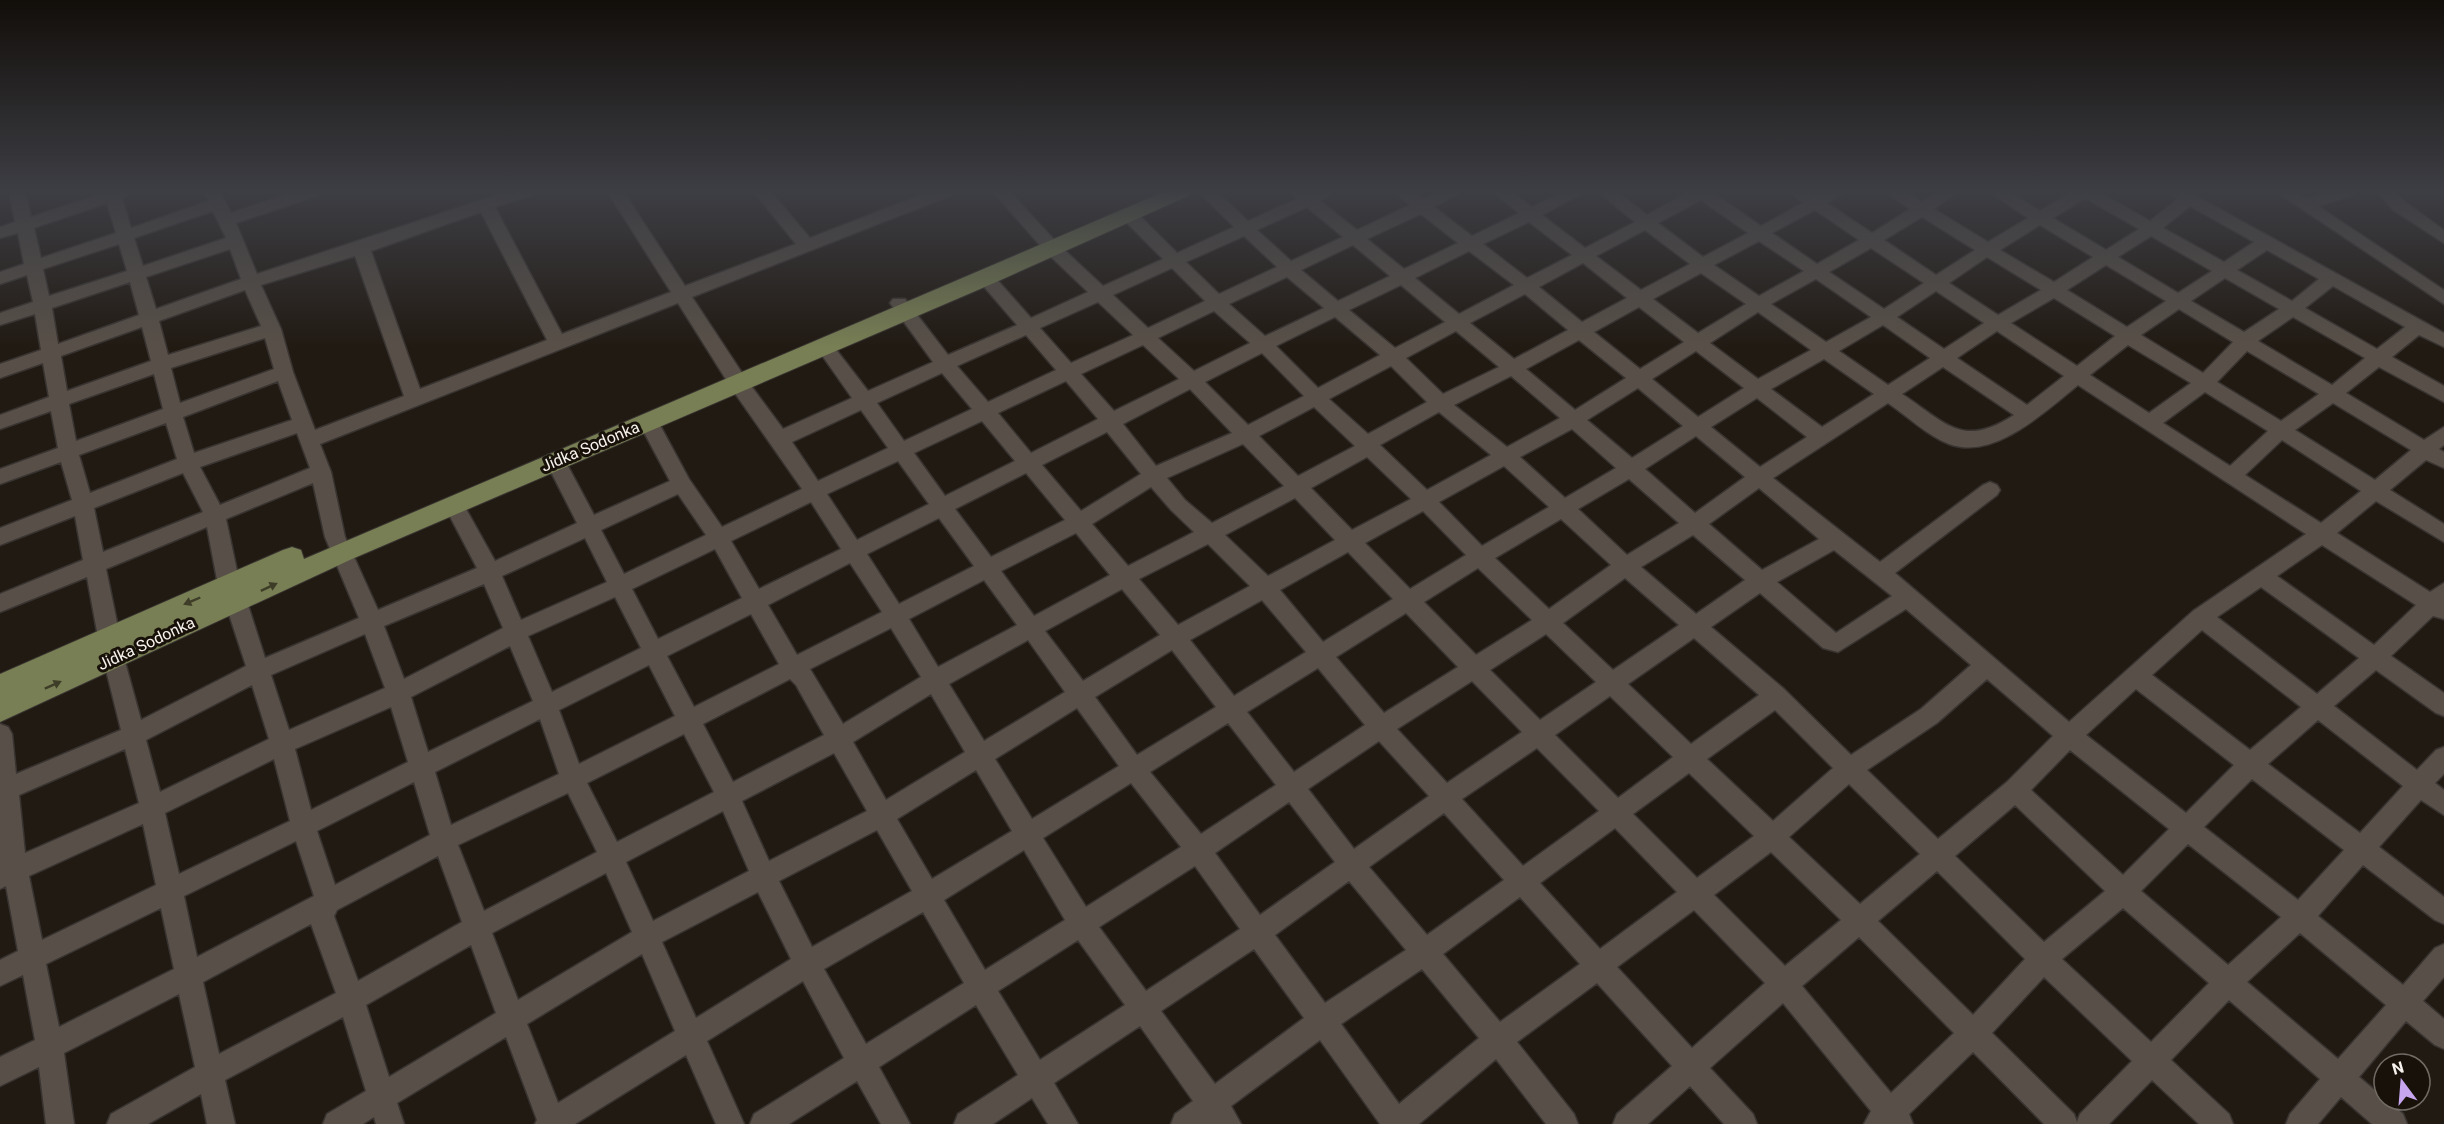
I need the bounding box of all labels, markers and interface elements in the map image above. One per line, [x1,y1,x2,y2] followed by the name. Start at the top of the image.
[538,417,642,476] street label: Jidka Sodonka
[260,582,277,591] one-way arrow
[183,597,201,606] one-way arrow
[95,613,198,674] street label: Jidka Sodonka
[45,681,62,690] one-way arrow
[2372,1052,2432,1112] north arrow
[2390,1057,2406,1079] text: N

